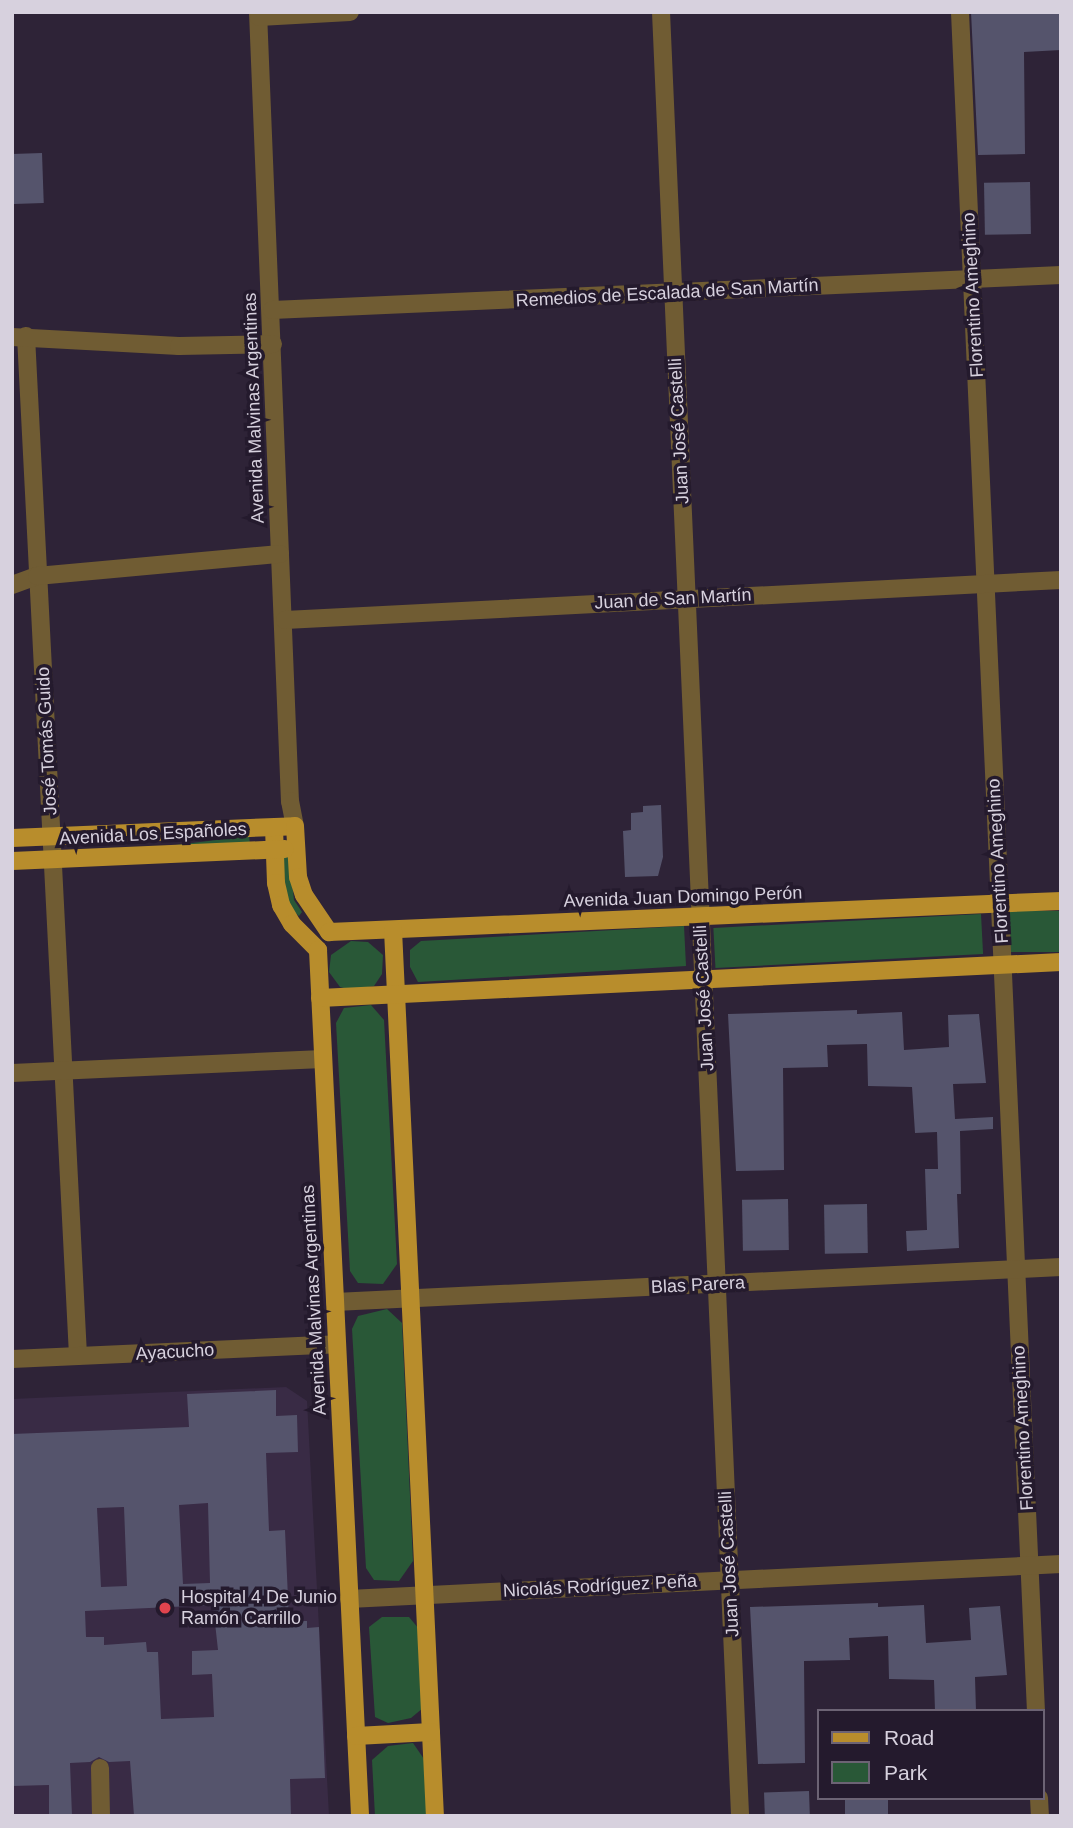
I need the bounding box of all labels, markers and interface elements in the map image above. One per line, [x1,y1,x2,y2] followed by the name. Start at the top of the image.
[958,212,988,378] street label: Florentino Ameghino
[515,274,819,312] street label: Remedios de Escalada de San Martín
[239,292,269,524] street label: Avenida Malvinas Argentinas
[664,357,694,505] street label: Juan José Castelli
[594,584,752,614] street label: Juan de San Martín
[32,666,62,816] street label: José Tomás Guido
[983,778,1013,944] street label: Florentino Ameghino
[59,818,247,850] street label: Avenida Los Españoles
[563,882,803,912] street label: Avenida Juan Domingo Perón
[689,924,719,1072] street label: Juan José Castelli
[297,1184,331,1416] street label: Avenida Malvinas Argentinas
[650,1272,746,1298] street label: Blas Parera
[135,1339,215,1365] street label: Ayacucho
[1008,1345,1038,1511] street label: Florentino Ameghino
[714,1490,744,1638] street label: Juan José Castelli
[503,1570,697,1602] street label: Nicolás Rodríguez Peña
[181,1587,337,1630] place label: Hospital 4 De Junio Ramón Carrillo
[155,1598,175,1618] marker: Hospital 4 De Junio Ramón Carrillo
[818,1709,1045,1800] legend
[884,1726,934,1749] text: Road
[884,1761,927,1784] text: Park

